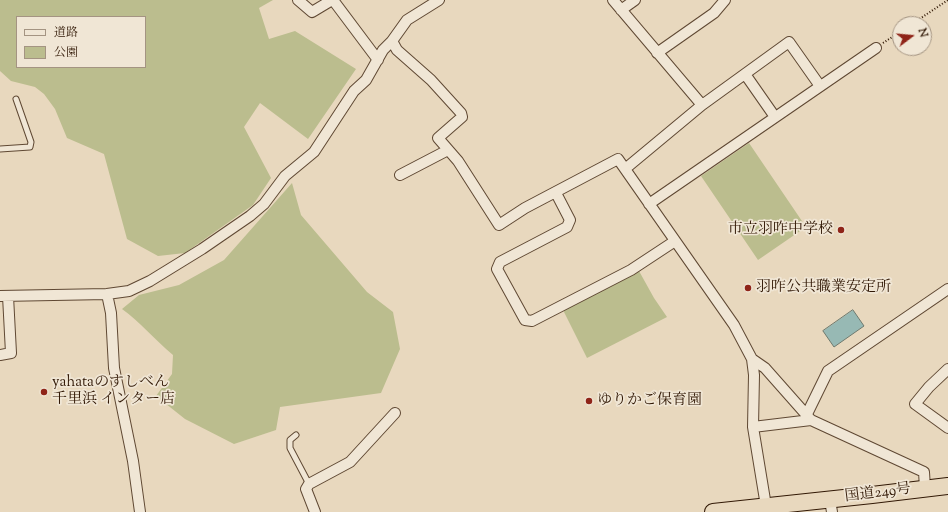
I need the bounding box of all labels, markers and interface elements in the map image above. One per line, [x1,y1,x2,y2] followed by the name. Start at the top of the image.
[16,16,146,68] legend
[892,16,932,56] north arrow
[54,24,78,42] text: 道路
[914,27,931,39] text: N
[54,44,78,62] text: 公園
[728,221,833,239] place label: 市立羽咋中学校
[836,225,846,235] marker: 市立羽咋中学校
[756,279,891,297] place label: 羽咋公共職業安定所
[743,283,753,293] marker: 羽咋公共職業安定所
[52,374,175,409] place label: yahataのすしべん 千里浜 インター店
[39,387,49,397] marker: yahataのすしべん 千里浜 インター店
[597,392,702,410] place label: ゆりかご保育園
[584,396,594,406] marker: ゆりかご保育園
[844,481,912,507] street label: 国道249号

